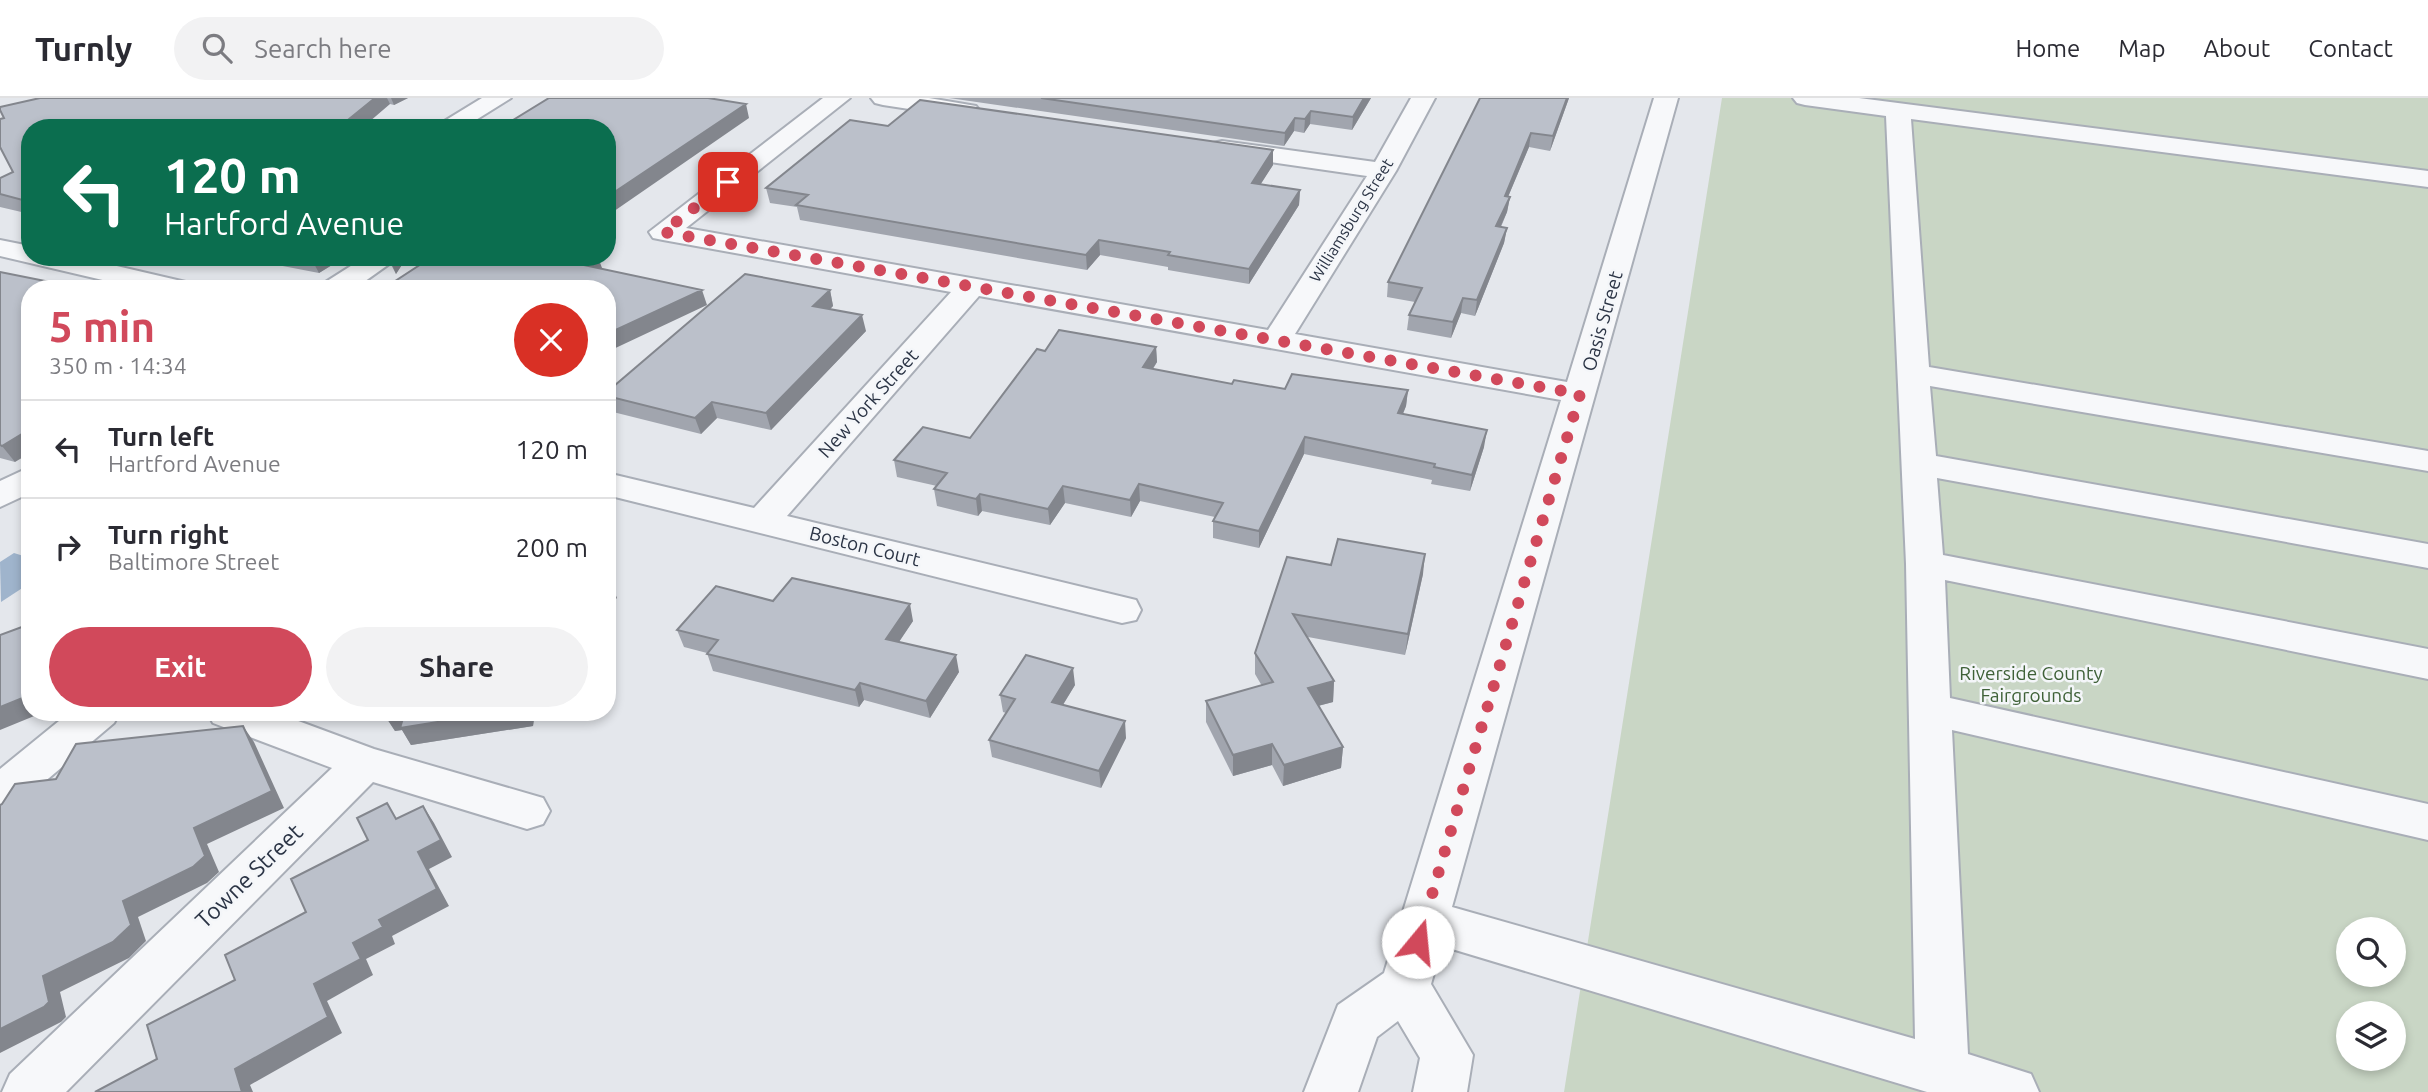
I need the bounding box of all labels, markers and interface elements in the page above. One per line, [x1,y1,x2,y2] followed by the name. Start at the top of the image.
[174,17,664,80] search box
[198,29,236,67] icon: search
[35,30,132,67] text: Turnly
[254,34,392,63] text: Search here
[2015,35,2080,62] text: Home
[2118,35,2165,62] text: Map
[2203,35,2270,62] text: About
[2308,35,2393,62] text: Contact
[49,147,140,238] icon: left
[164,147,301,202] text: 120 m
[698,152,758,212] pin
[1306,154,1397,285] street label: Williamsburg Street
[709,163,747,201] icon: arrive
[164,205,404,241] text: Hartford Avenue
[1577,268,1627,374] street label: Oasis Street
[49,303,155,350] text: 5 min
[514,303,588,377] button: close
[813,344,923,462] street label: New York Street
[49,353,187,378] text: 350 m · 14:34
[108,422,214,451] text: Turn left
[49,430,87,468] icon: left
[516,435,588,464] text: 120 m
[108,451,281,476] text: Hartford Avenue
[108,520,229,549] text: Turn right
[807,522,923,571] street label: Boston Court
[49,528,87,566] icon: right
[516,533,588,562] text: 200 m
[108,549,279,574] text: Baltimore Street
[49,627,312,707] button: Exit
[326,627,588,707] button: Share
[1959,662,2103,706] park label: Riverside County Fairgrounds
[190,819,307,933] street label: Towne Street
[1381,905,1455,979] position arrow
[2336,917,2406,1071] map controls
[2336,917,2406,987] button: search
[2336,1001,2406,1071] button: layers

